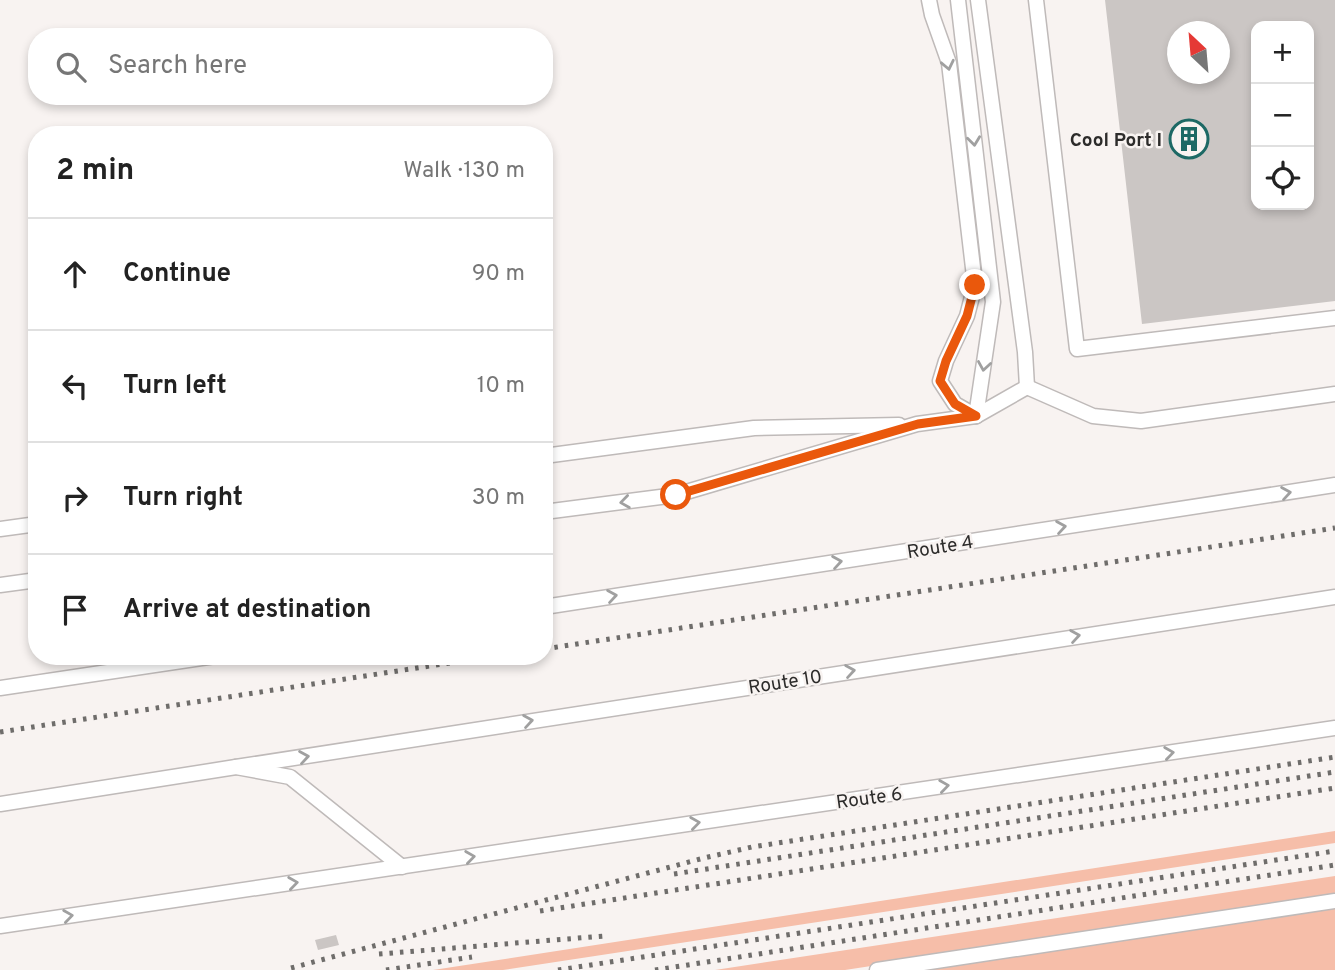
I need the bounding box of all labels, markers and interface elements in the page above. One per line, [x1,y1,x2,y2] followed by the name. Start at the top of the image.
[1167,21,1230,84] north arrow
[1251,21,1314,210] map controls
[1251,21,1314,84] button: +
[28,28,553,105] search box
[52,48,90,86] icon: search
[108,50,247,83] text: Search here
[939,59,954,71] one-way arrow
[1251,84,1314,147] button: −
[1168,118,1210,160] building icon: Cool Port I
[1070,129,1162,153] place label: Cool Port I
[967,135,982,147] one-way arrow
[1251,147,1314,210] button: locate
[56,153,134,190] text: 2 min
[403,157,525,186] text: Walk · 130 m
[56,255,94,293] icon: ahead
[123,258,231,291] text: Continue
[472,260,525,289] text: 90 m
[959,269,990,300] route end
[977,361,992,372] one-way arrow
[56,367,94,405] icon: left
[123,370,227,403] text: Turn left
[477,372,525,401] text: 10 m
[56,479,94,517] icon: right
[660,479,691,510] route start
[123,482,243,515] text: Turn right
[472,484,525,513] text: 30 m
[1280,486,1292,501] one-way arrow
[619,494,631,509] one-way arrow
[1056,520,1067,535] one-way arrow
[905,531,975,565] street label: Route 4
[831,555,842,570] one-way arrow
[606,589,618,604] one-way arrow
[56,591,94,629] icon: arrive
[123,594,371,627] text: Arrive at destination
[1069,629,1081,644] one-way arrow
[844,664,856,679] one-way arrow
[747,665,824,701] street label: Route 10
[522,714,534,729] one-way arrow
[1163,746,1175,761] one-way arrow
[298,749,309,764] one-way arrow
[938,779,950,794] one-way arrow
[835,782,904,815] street label: Route 6
[689,816,701,831] one-way arrow
[464,849,476,864] one-way arrow
[287,876,298,891] one-way arrow
[62,909,73,924] one-way arrow

